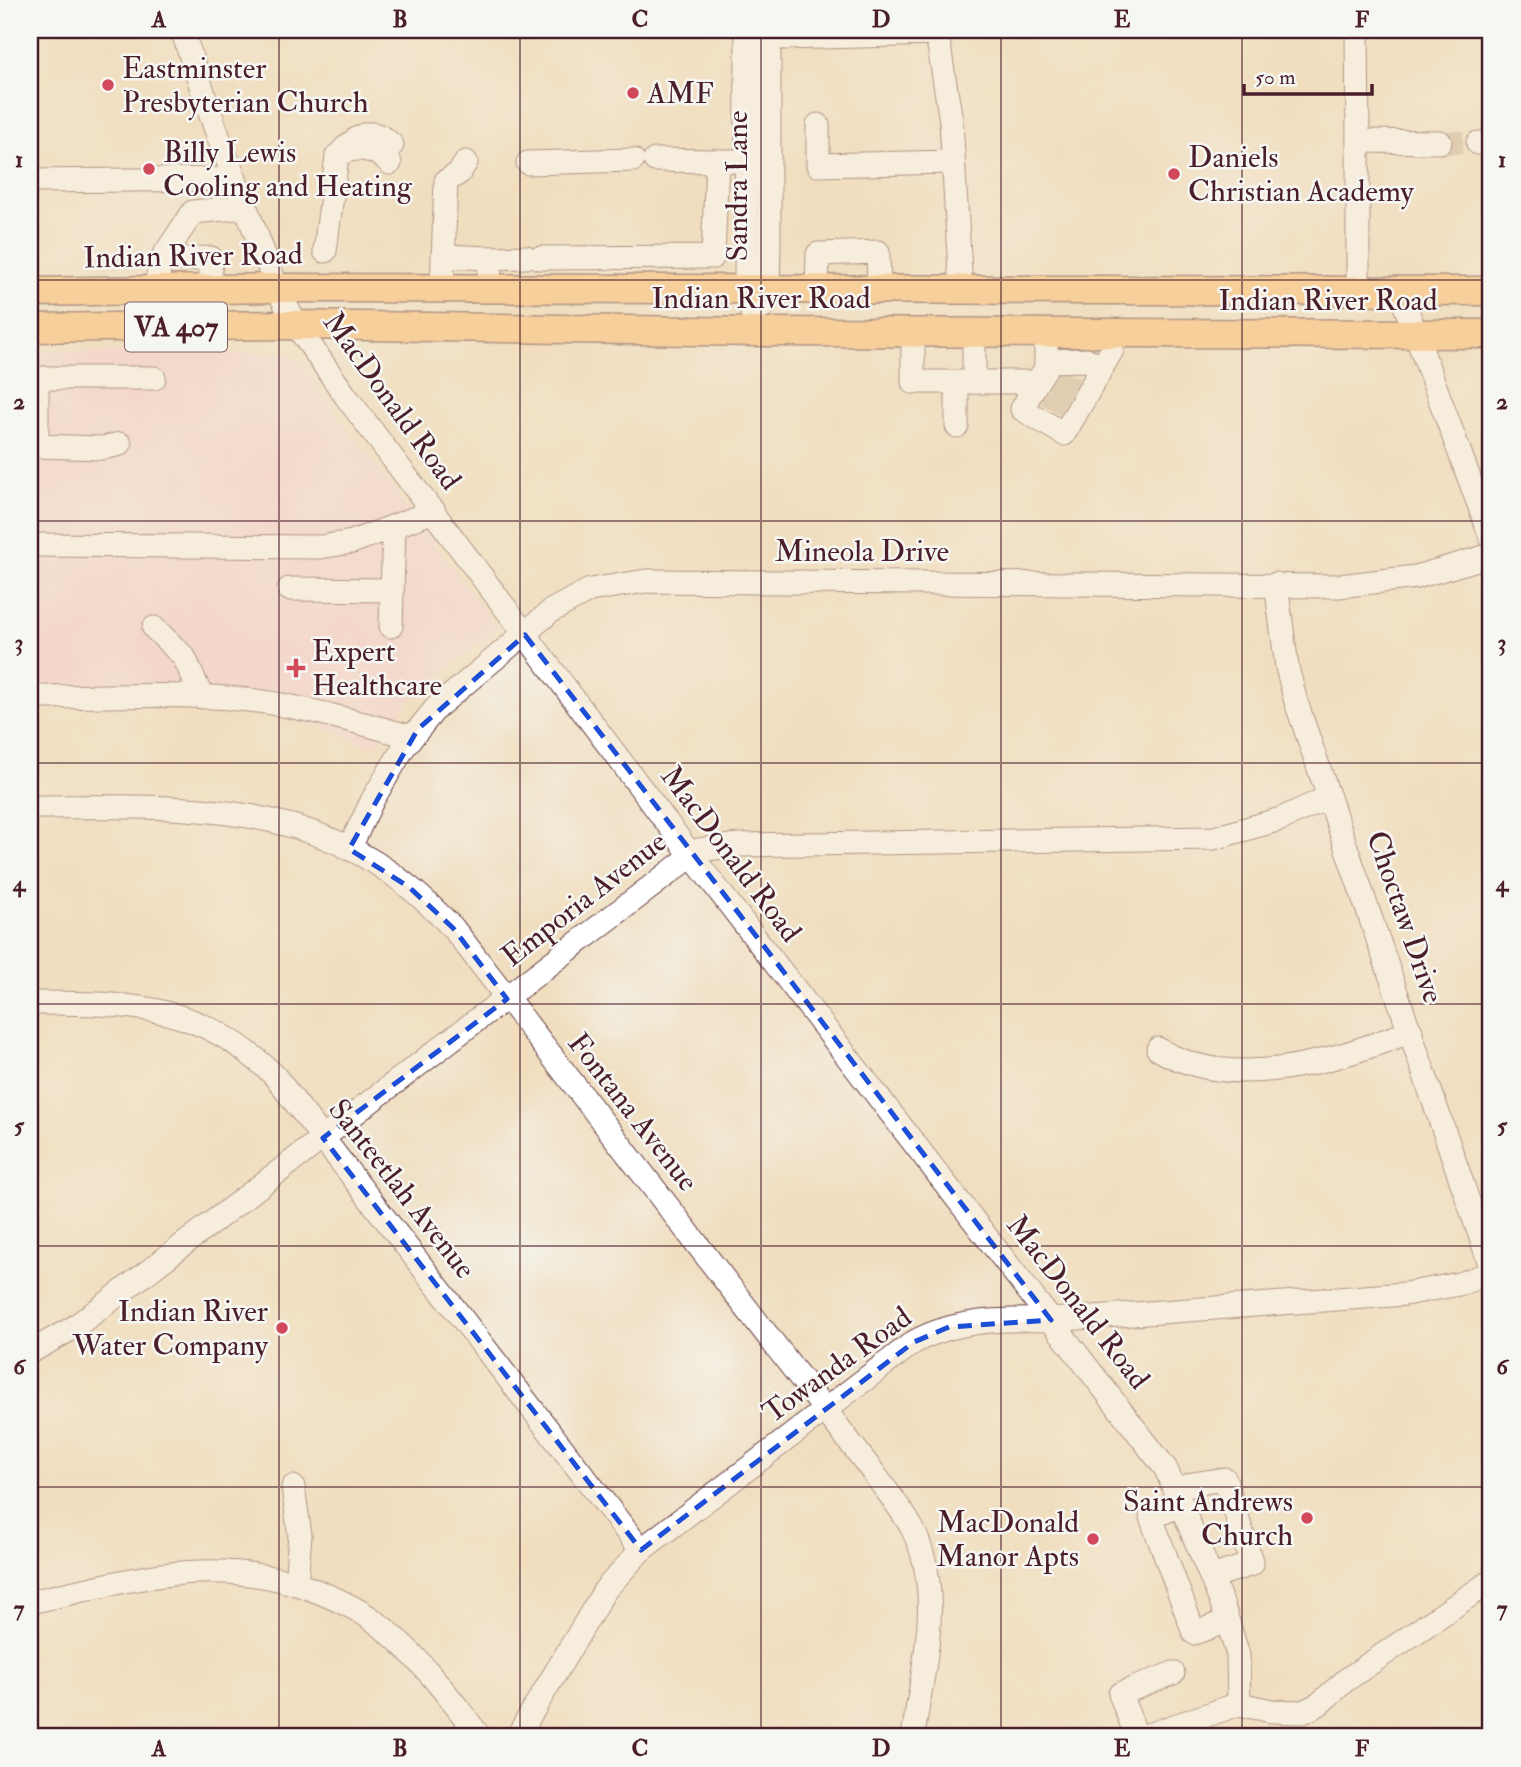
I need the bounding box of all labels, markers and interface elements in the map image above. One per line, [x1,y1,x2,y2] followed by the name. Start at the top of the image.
[151,5,167,34] text: A
[392,5,408,34] text: B
[632,5,648,34] text: C
[872,5,890,34] text: D
[1114,5,1131,34] text: E
[1355,5,1370,34] text: F
[122,50,369,121] place label: Eastminster Presbyterian Church
[1244,52,1372,96] scale bar
[1255,64,1296,91] text: 50 m
[646,75,714,112] place label: AMF
[100,77,116,93] marker: Eastminster Presbyterian Church
[625,85,641,101] marker: AMF
[719,110,756,262] street label: Sandra Lane
[163,134,413,205] place label: Billy Lewis Cooling and Heating
[1188,139,1415,210] place label: Daniels Christian Academy
[15,145,23,174] text: 1
[1498,145,1506,174] text: 1
[141,161,157,177] marker: Billy Lewis Cooling and Heating
[1166,166,1182,182] marker: Daniels Christian Academy
[83,236,303,276] street label: Indian River Road
[651,280,871,317] street label: Indian River Road
[1218,282,1438,319] street label: Indian River Road
[125,302,227,352] road number: VA 407
[315,305,469,497] street label: MacDonald Road
[13,387,25,416] text: 2
[1496,387,1508,416] text: 2
[775,533,949,570] street label: Mineola Drive
[15,628,23,657] text: 3
[1498,628,1506,657] text: 3
[312,633,442,704] place label: Expert Healthcare
[286,658,306,678] marker: Expert Healthcare
[653,759,809,950] street label: MacDonald Road
[494,823,674,975] street label: Emporia Avenue
[1358,826,1452,1008] street label: Choctaw Drive
[12,869,27,898] text: 4
[1495,869,1510,898] text: 4
[560,1025,706,1199] street label: Fontana Avenue
[320,1092,484,1286] street label: Santeetlah Avenue
[14,1111,25,1140] text: 5
[1497,1111,1508,1140] text: 5
[998,1207,1158,1397] street label: MacDonald Road
[72,1293,269,1364] place label: Indian River Water Company
[755,1298,919,1431] street label: Towanda Road
[274,1320,290,1336] marker: Indian River Water Company
[13,1352,27,1381] text: 6
[1496,1352,1510,1381] text: 6
[1123,1483,1293,1554] place label: Saint Andrews Church
[936,1504,1079,1575] place label: MacDonald Manor Apts
[1299,1510,1315,1526] marker: Saint Andrews Church
[1085,1531,1101,1547] marker: MacDonald Manor Apts
[14,1594,25,1623] text: 7
[1497,1594,1508,1623] text: 7
[151,1734,167,1763] text: A
[392,1734,408,1763] text: B
[632,1734,648,1763] text: C
[872,1734,890,1763] text: D
[1114,1734,1131,1763] text: E
[1355,1734,1370,1763] text: F

